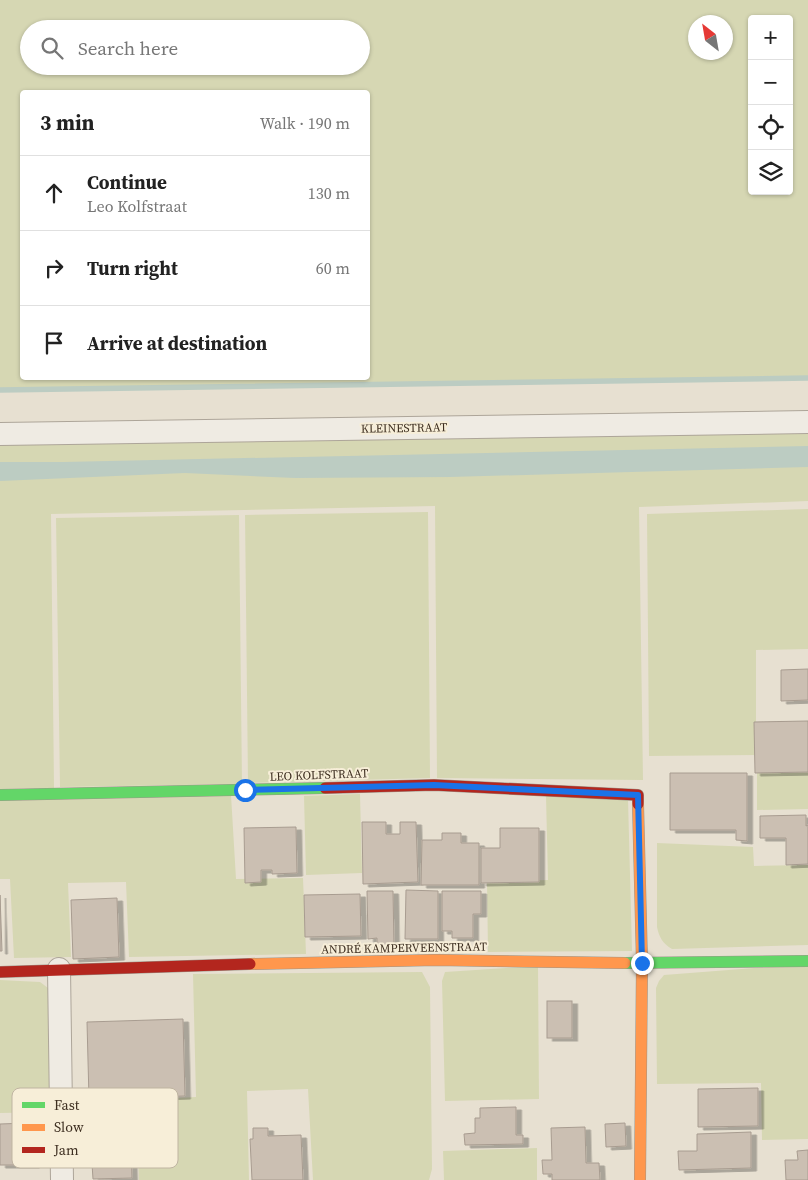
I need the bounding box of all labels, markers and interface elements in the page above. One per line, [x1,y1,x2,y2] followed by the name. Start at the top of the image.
[688,15,733,60] north arrow
[748,15,793,195] map controls
[748,15,793,60] button: +
[20,20,370,75] search box
[38,34,66,62] icon: search
[78,35,178,61] text: Search here
[748,60,793,105] button: −
[748,105,793,150] button: locate
[40,108,95,137] text: 3 min
[260,112,350,134] text: Walk · 190 m
[748,150,793,195] button: layers
[87,169,167,195] text: Continue
[40,179,68,207] icon: ahead
[308,182,350,204] text: 130 m
[87,195,187,217] text: Leo Kolfstraat
[40,254,68,282] icon: right
[87,255,178,281] text: Turn right
[316,257,350,279] text: 60 m
[40,329,68,357] icon: arrive
[87,330,267,356] text: Arrive at destination
[361,419,448,437] street label: KLEINESTRAAT
[269,765,369,785] street label: LEO KOLFSTRAAT
[234,779,257,802] route start
[321,939,488,957] street label: ANDRÉ KAMPERVEENSTRAAT
[631,952,654,975] route end
[12,1088,178,1168] legend
[54,1095,80,1115] text: Fast
[54,1117,84,1137] text: Slow
[53,1140,79,1160] text: Jam

